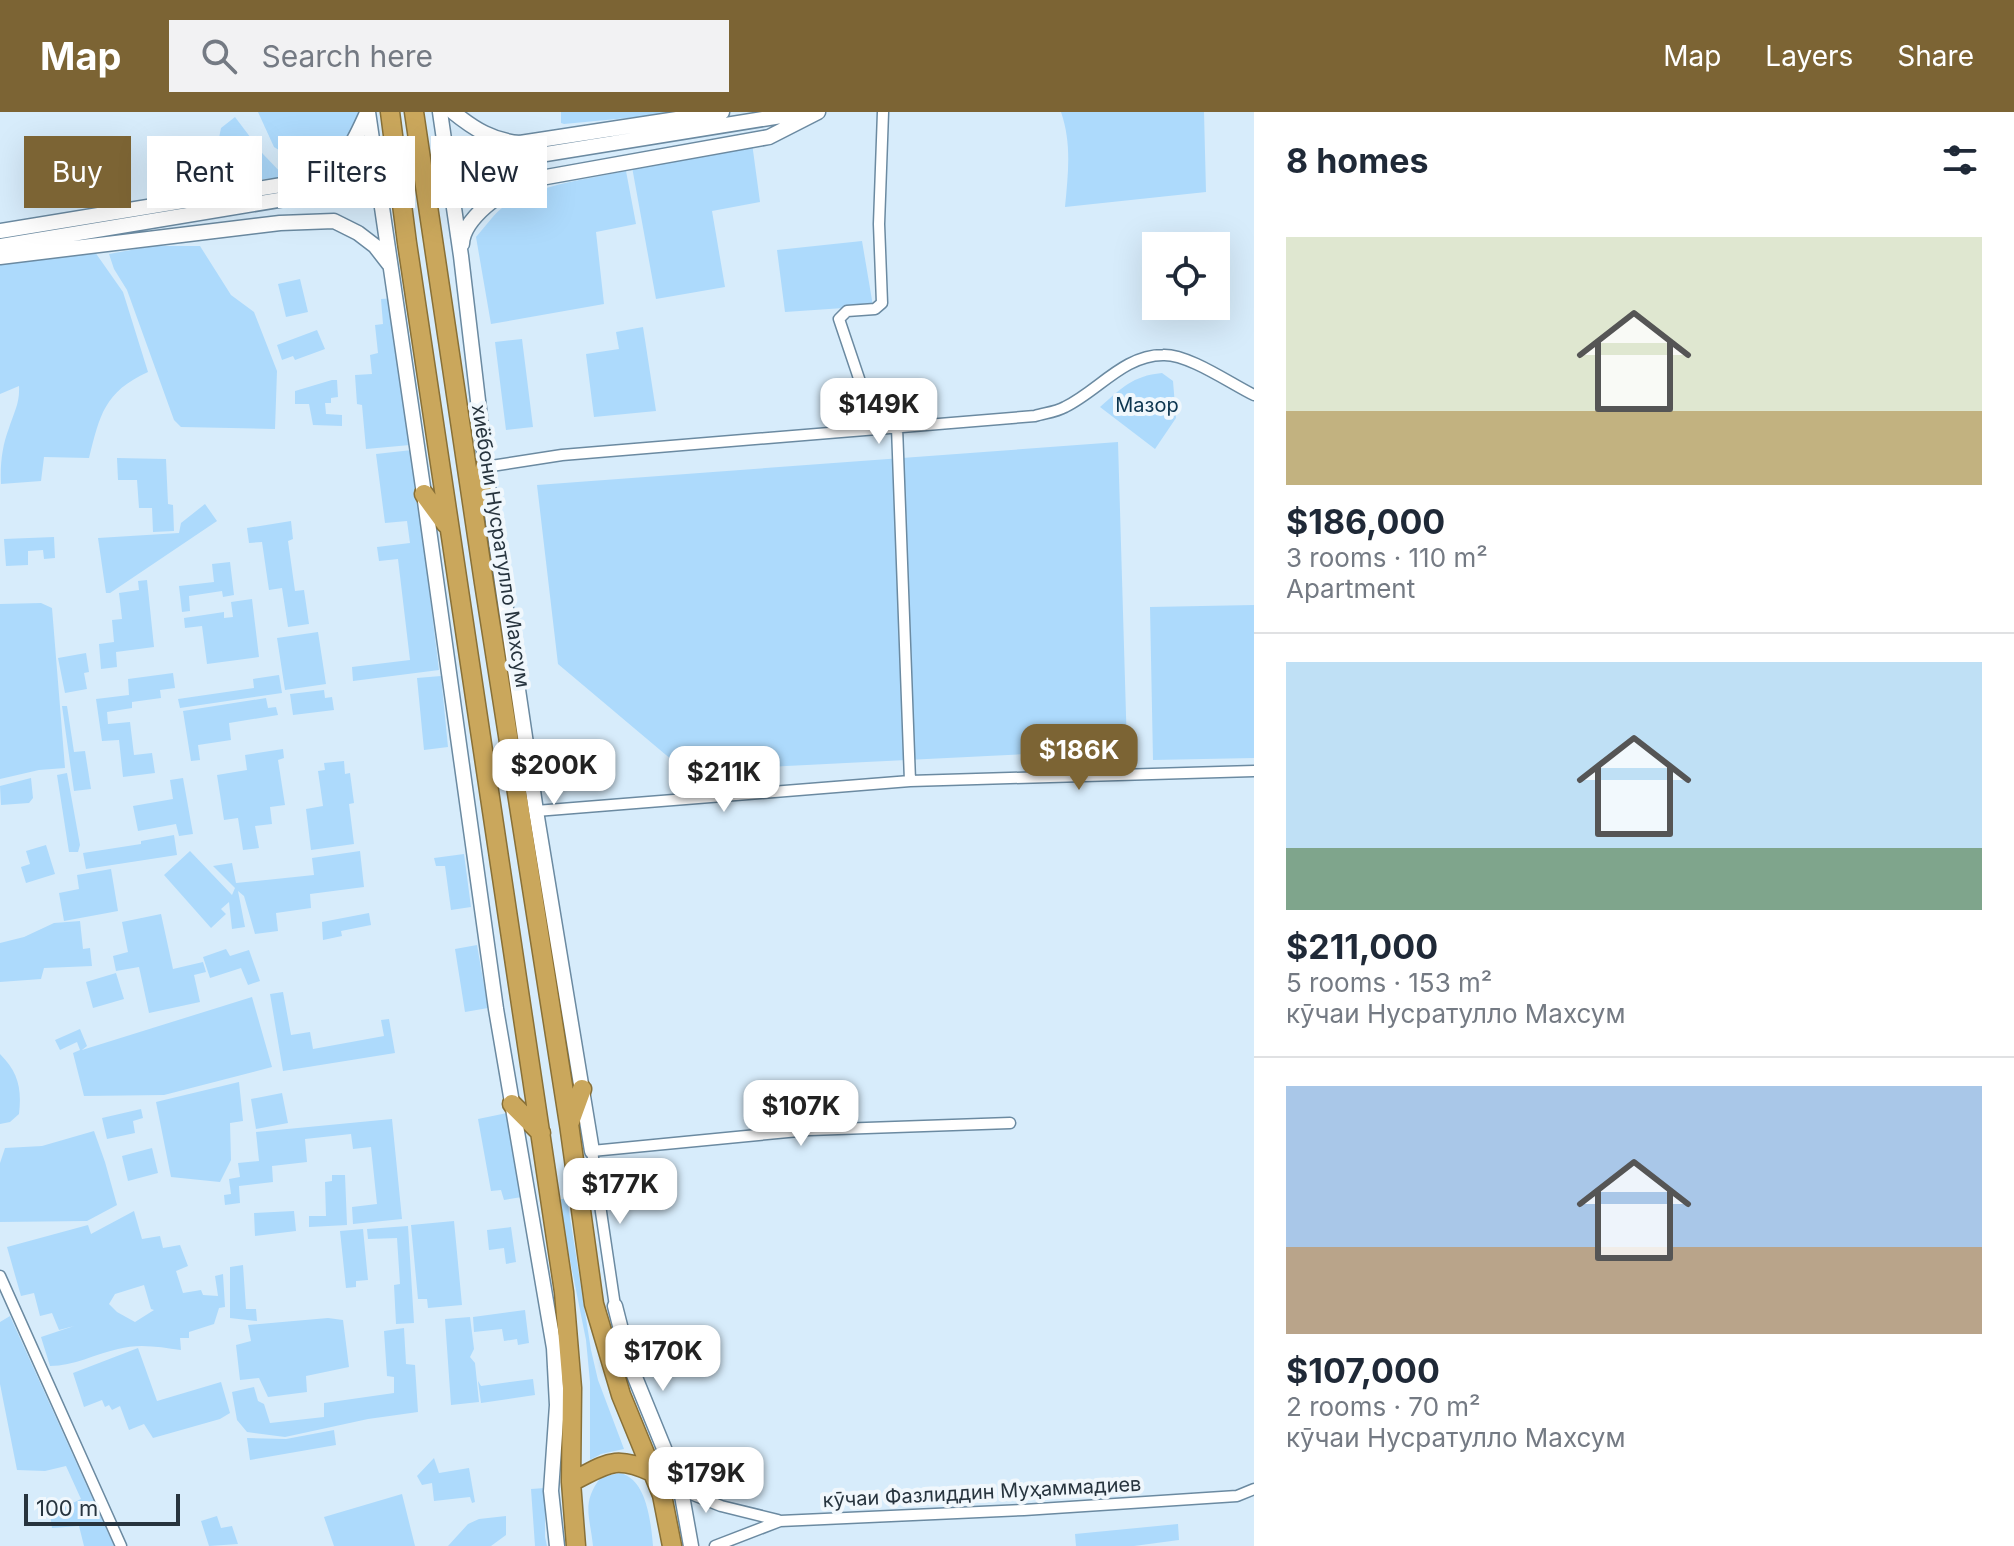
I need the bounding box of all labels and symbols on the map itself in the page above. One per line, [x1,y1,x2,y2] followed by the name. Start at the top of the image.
[823,378,935,446] pin: $149K
[1115,393,1179,417] park label: Мазор
[467,403,535,689] street label: хиёбони Нусратулло Махсум
[1023,724,1135,792] pin: $186K
[498,739,610,807] pin: $200K
[668,746,780,814] pin: $211K
[745,1080,857,1148] pin: $107K
[564,1158,676,1226] pin: $177K
[607,1325,719,1393] pin: $170K
[650,1447,762,1515] pin: $179K
[822,1472,1142,1512] street label: кӯчаи Фазлиддин Муҳаммадиев
[24,1490,180,1526] scale bar

